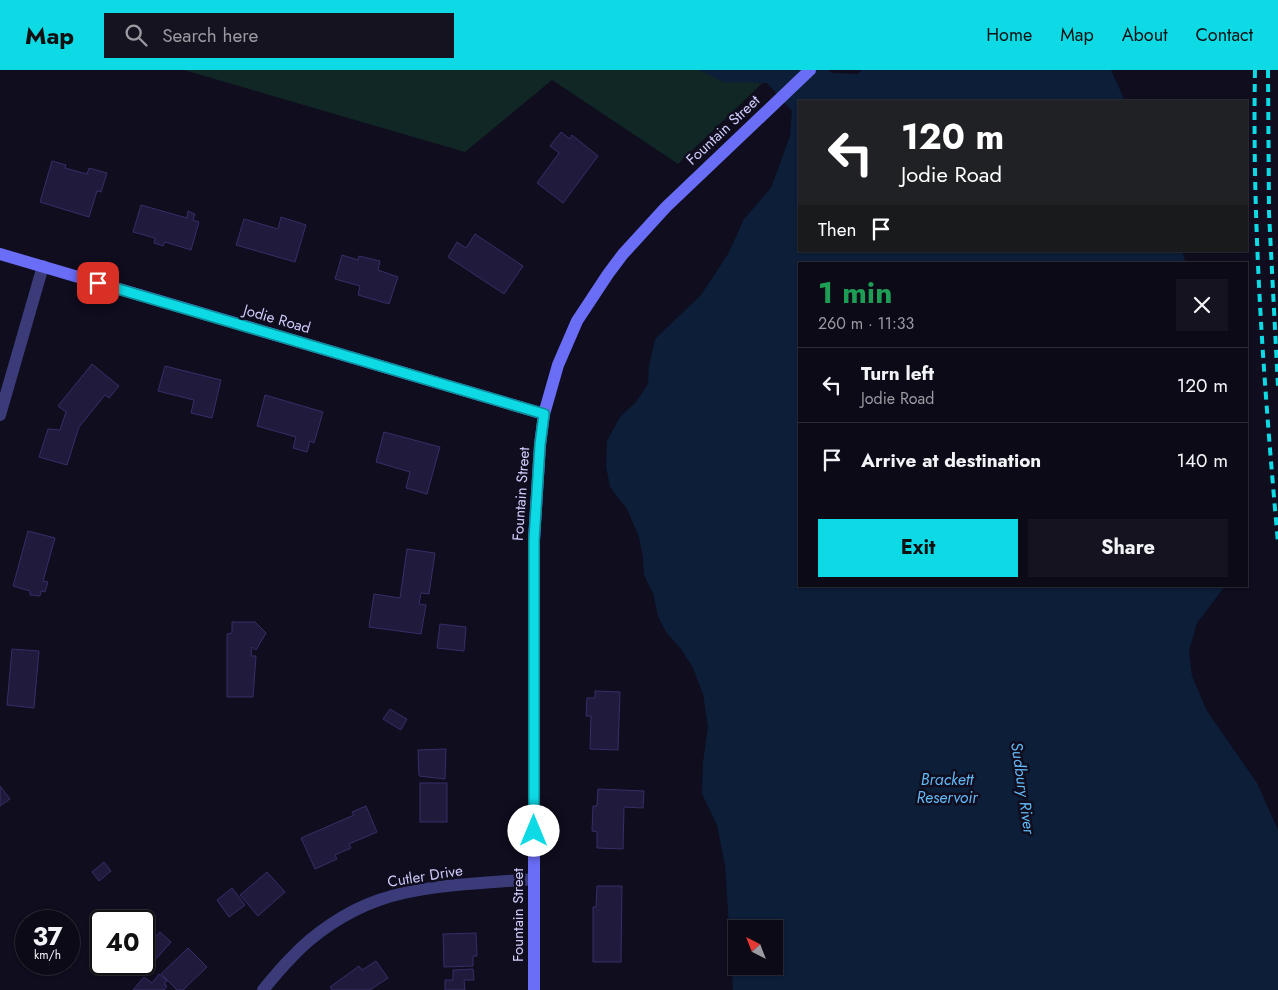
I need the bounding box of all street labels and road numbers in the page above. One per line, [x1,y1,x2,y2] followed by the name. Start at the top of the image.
[681,90,765,170] street label: Fountain Street
[239,298,313,339] street label: Jodie Road
[507,446,535,542] street label: Fountain Street
[386,859,464,893] street label: Cutler Drive
[507,868,529,962] street label: Fountain Street

